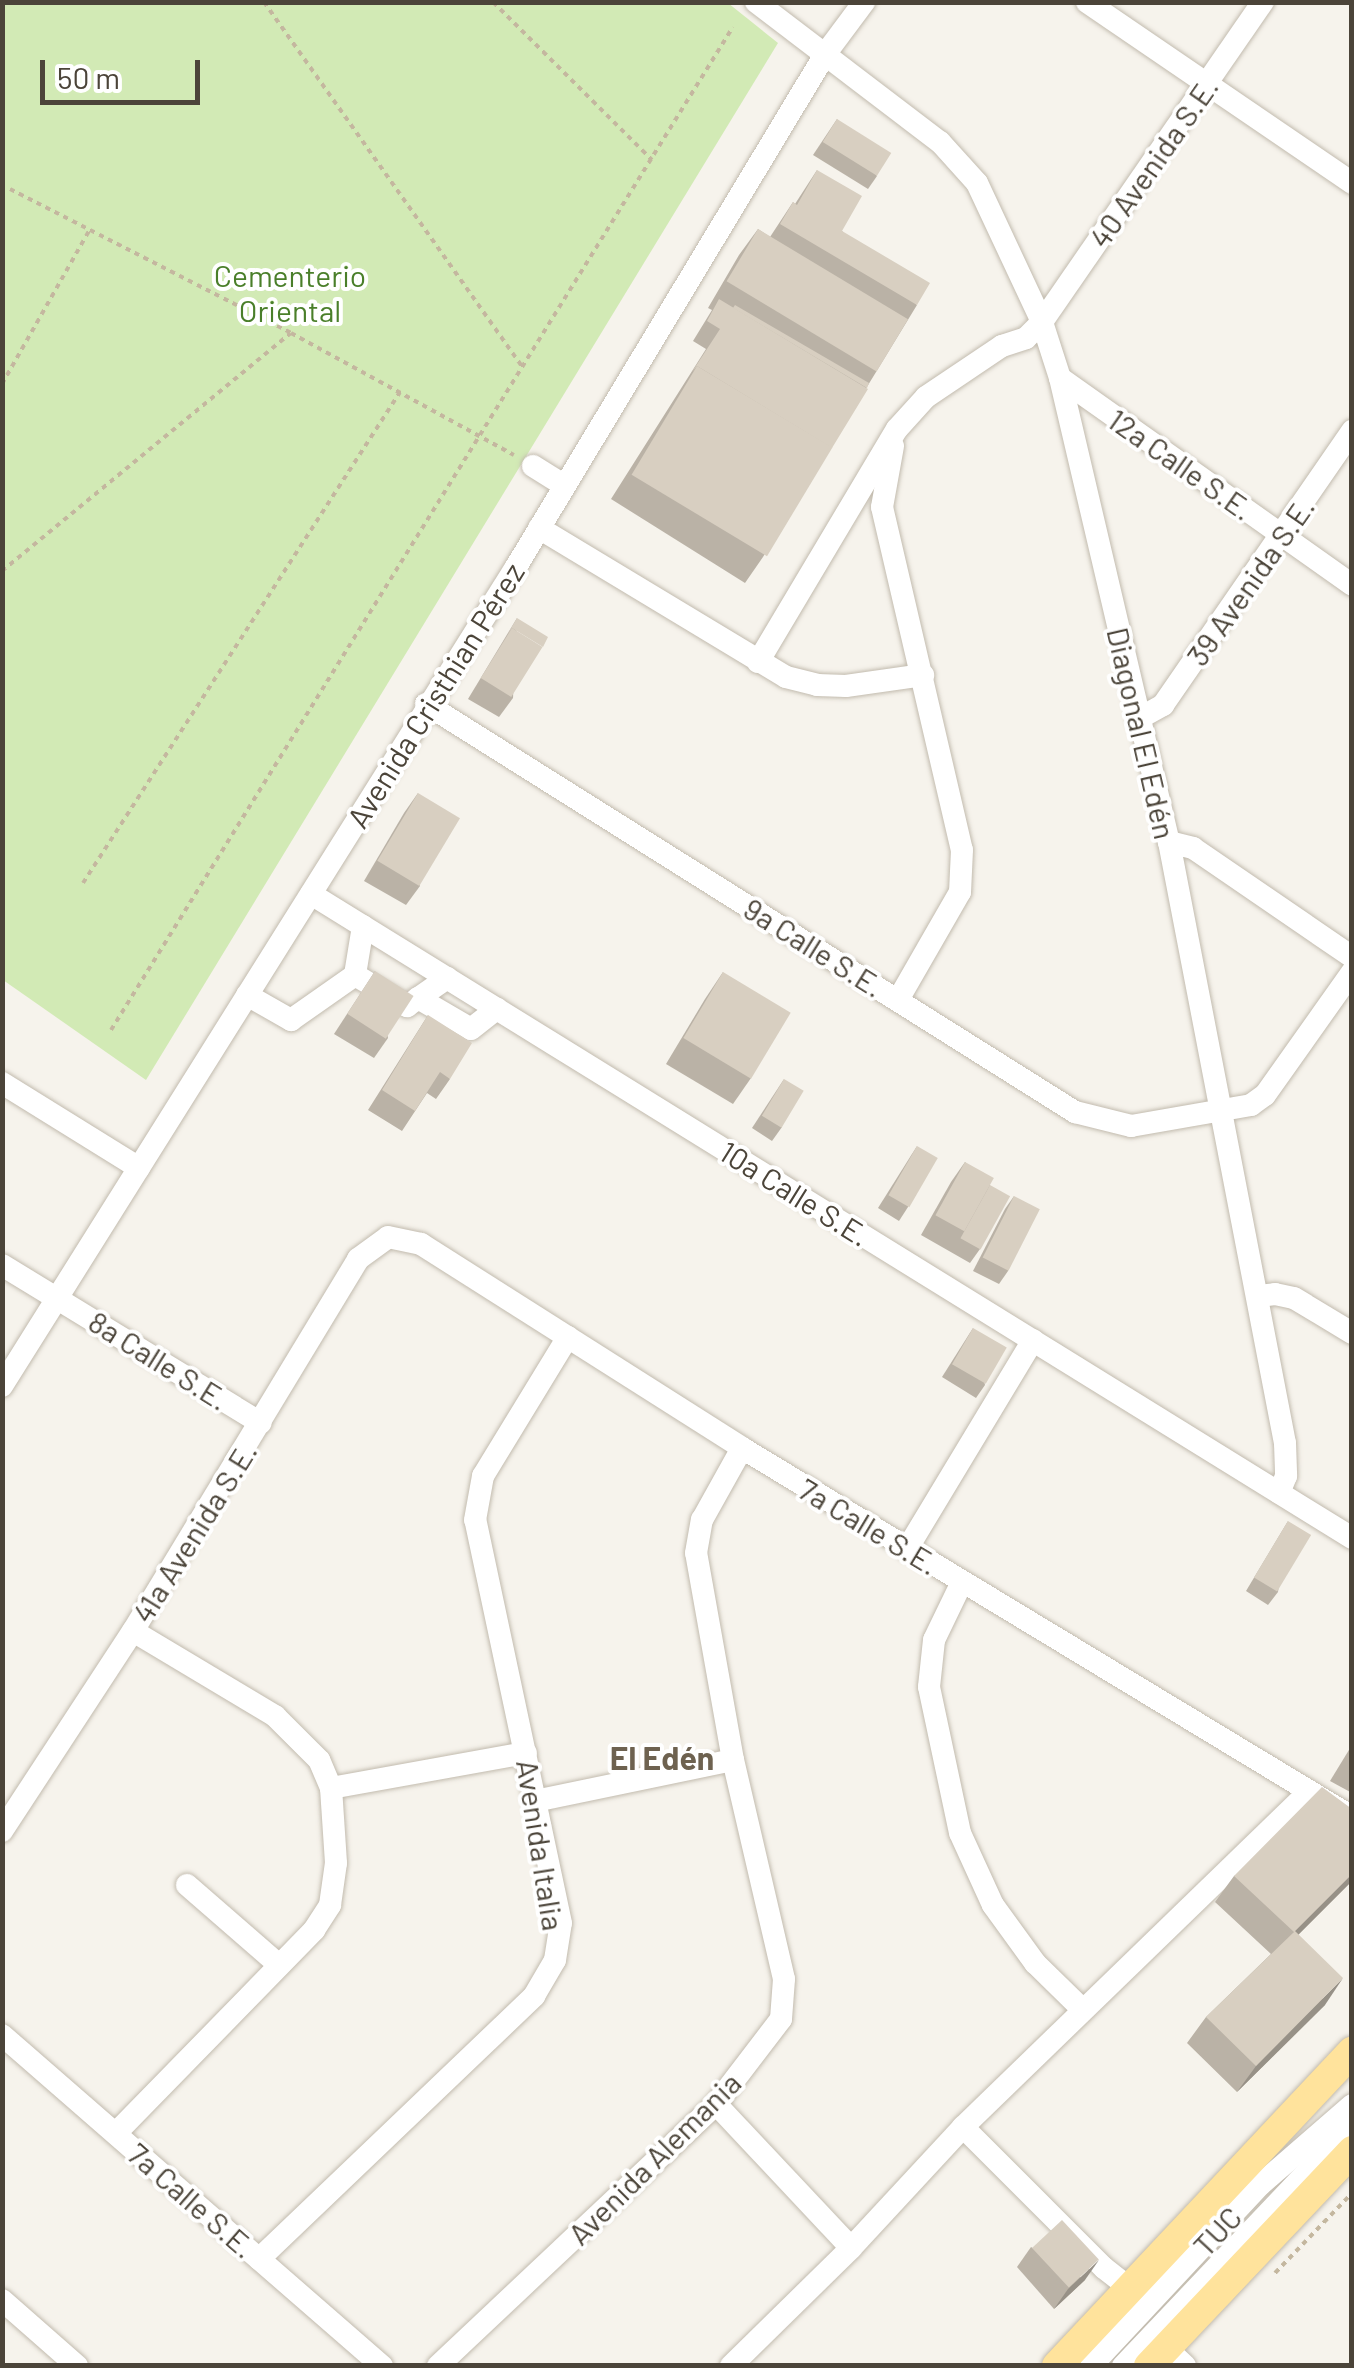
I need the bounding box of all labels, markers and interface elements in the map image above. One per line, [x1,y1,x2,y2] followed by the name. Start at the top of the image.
[45,40,205,102] scale bar
[57,59,120,95] text: 50 m
[1081,70,1225,254] street label: 40 Avenida S.E.
[214,257,366,328] park label: Cementerio Oriental
[1101,401,1261,527] street label: 12a Calle S.E.
[1179,490,1321,672] street label: 39 Avenida S.E.
[339,556,531,834] street label: Avenida Cristhian Pérez
[1100,624,1184,842] street label: Diagonal El Edén
[737,890,891,1004] street label: 9a Calle S.E.
[713,1133,877,1253] street label: 10a Calle S.E.
[82,1303,236,1417] street label: 8a Calle S.E.
[124,1435,264,1629] street label: 41a Avenida S.E.
[793,1470,945,1582] street label: 7a Calle S.E.
[610,1738,714,1776] district label: El Edén
[510,1757,572,1933] street label: Avenida Italia
[560,2064,748,2252] street label: Avenida Alemania
[121,2135,263,2265] street label: 7a Calle S.E.
[1185,2199,1249,2263] street label: TUC

